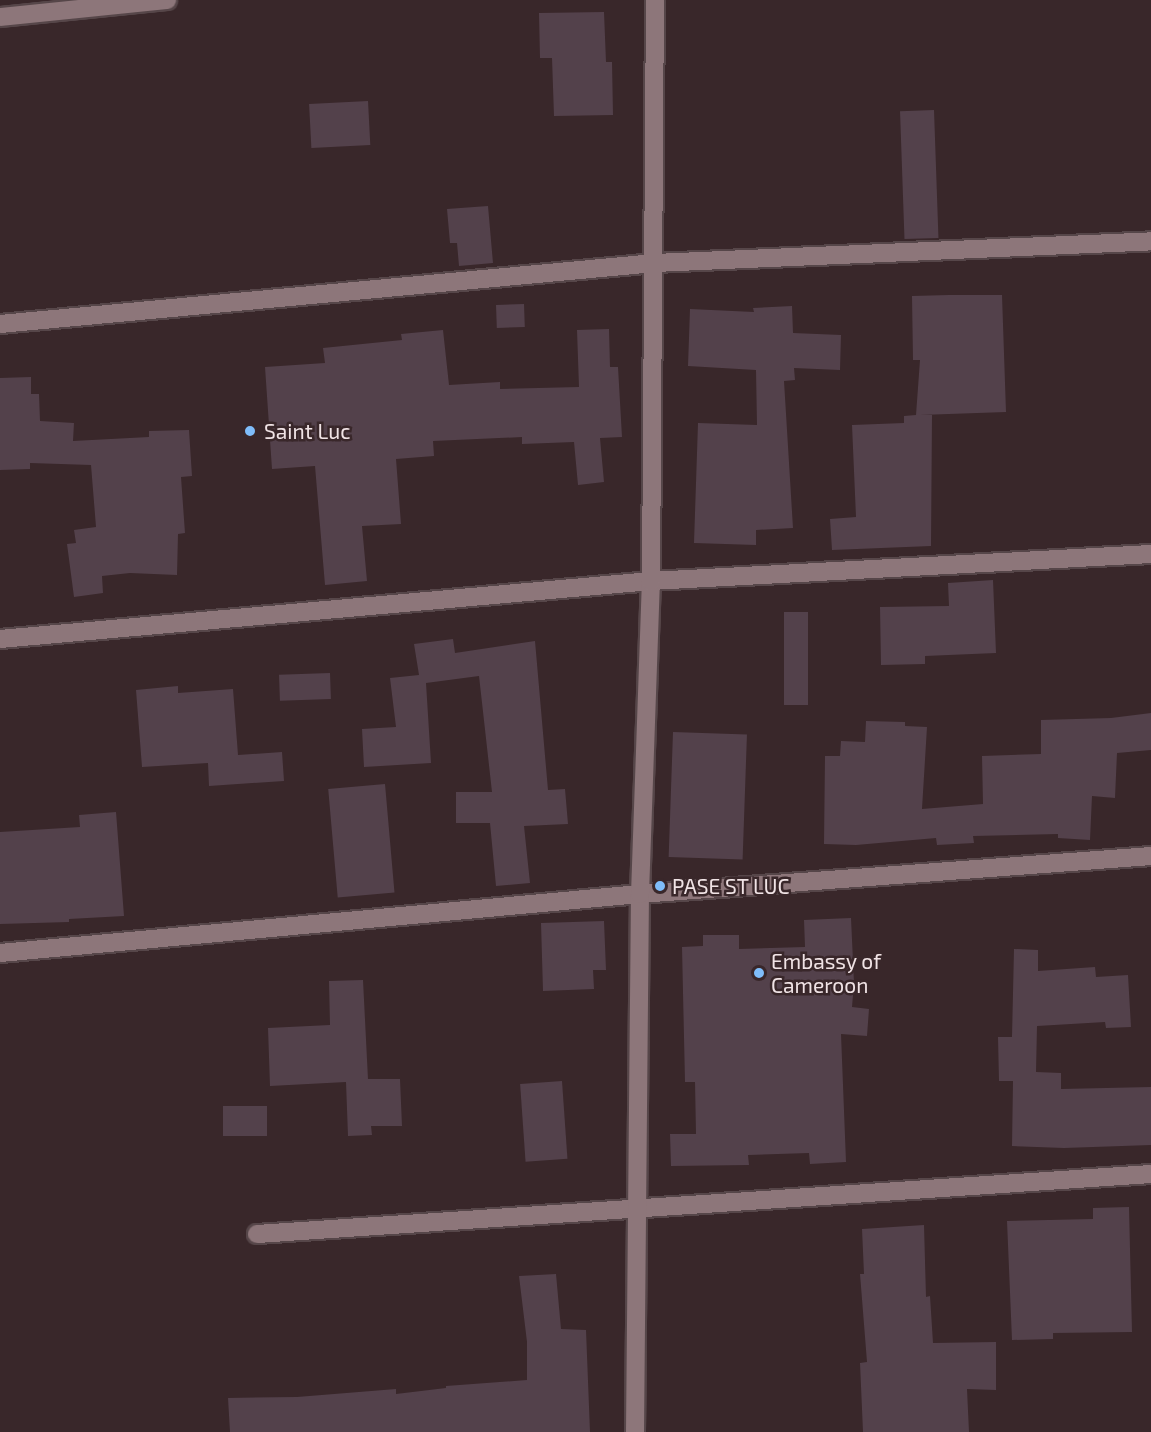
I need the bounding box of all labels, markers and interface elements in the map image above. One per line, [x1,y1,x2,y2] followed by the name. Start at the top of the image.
[264,418,350,444] place label: Saint Luc
[241,422,259,440] marker: Saint Luc
[672,873,790,899] place label: PASE ST LUC
[653,879,667,893] marker: PASE ST LUC
[771,948,882,998] place label: Embassy of Cameroon
[752,966,766,980] marker: Embassy of Cameroon

